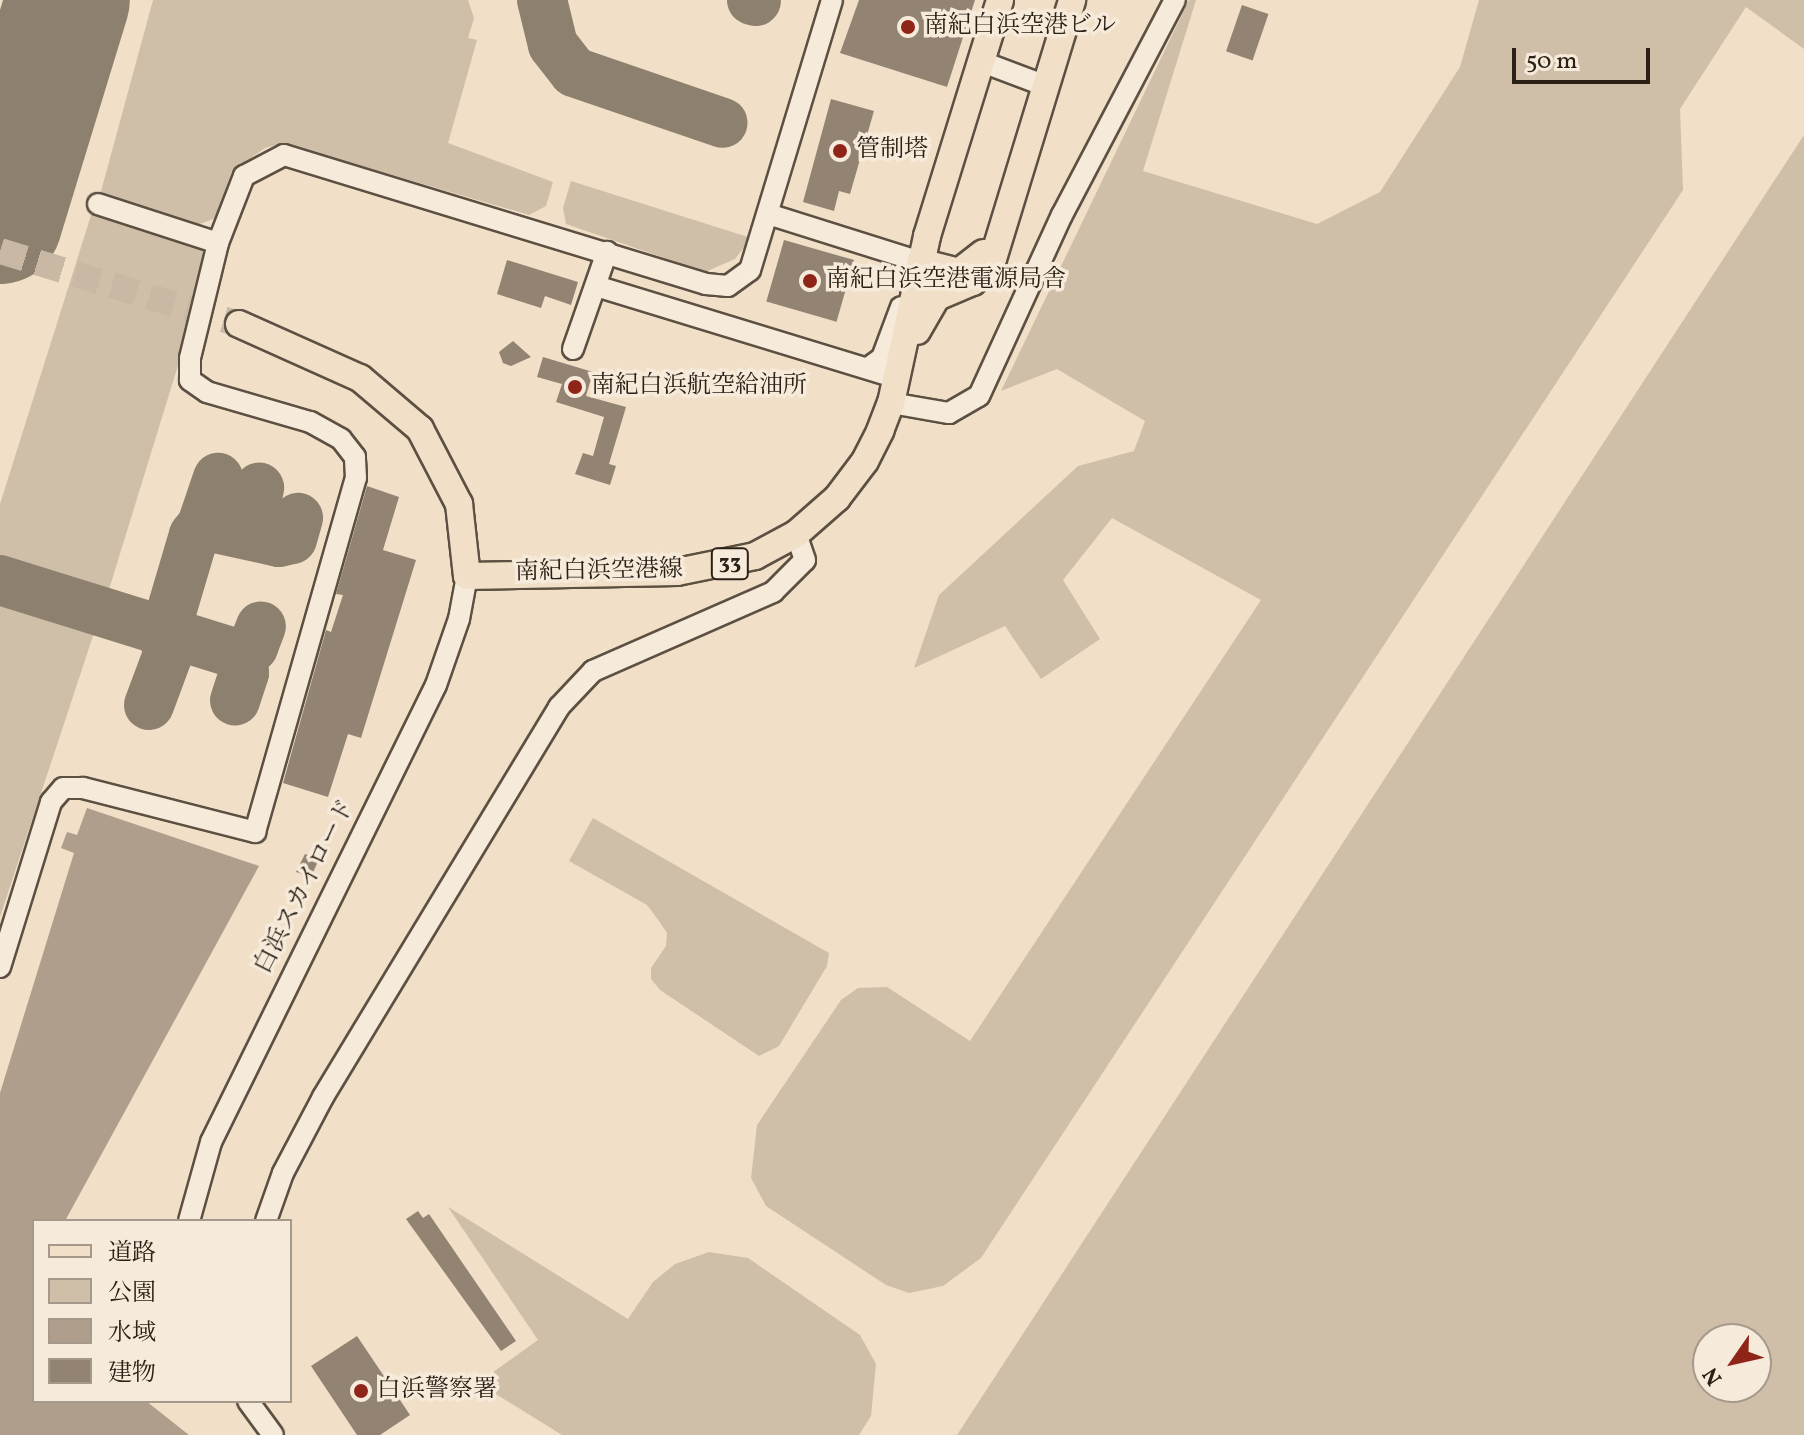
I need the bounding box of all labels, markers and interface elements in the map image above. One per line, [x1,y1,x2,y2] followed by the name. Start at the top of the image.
[924,13,1116,41] place label: 南紀白浜空港ビル
[899,18,917,36] marker: 南紀白浜空港ビル
[1516,32,1654,82] scale bar
[1526,45,1578,79] text: 50 m
[856,137,928,165] place label: 管制塔
[831,142,849,160] marker: 管制塔
[826,267,1066,295] place label: 南紀白浜空港電源局舎
[801,272,819,290] marker: 南紀白浜空港電源局舎
[591,373,807,401] place label: 南紀白浜航空給油所
[566,378,584,396] marker: 南紀白浜航空給油所
[710,546,750,582] road number: 33
[515,556,683,588] street label: 南紀白浜空港線
[250,795,362,979] street label: 白浜スカイロード
[32,1219,292,1403] legend
[108,1237,156,1271] text: 道路
[108,1277,156,1311] text: 公園
[108,1317,156,1351] text: 水域
[1692,1323,1772,1403] north arrow
[108,1357,156,1391] text: 建物
[1696,1360,1731,1391] text: N
[377,1377,497,1405] place label: 白浜警察署
[352,1382,370,1400] marker: 白浜警察署

